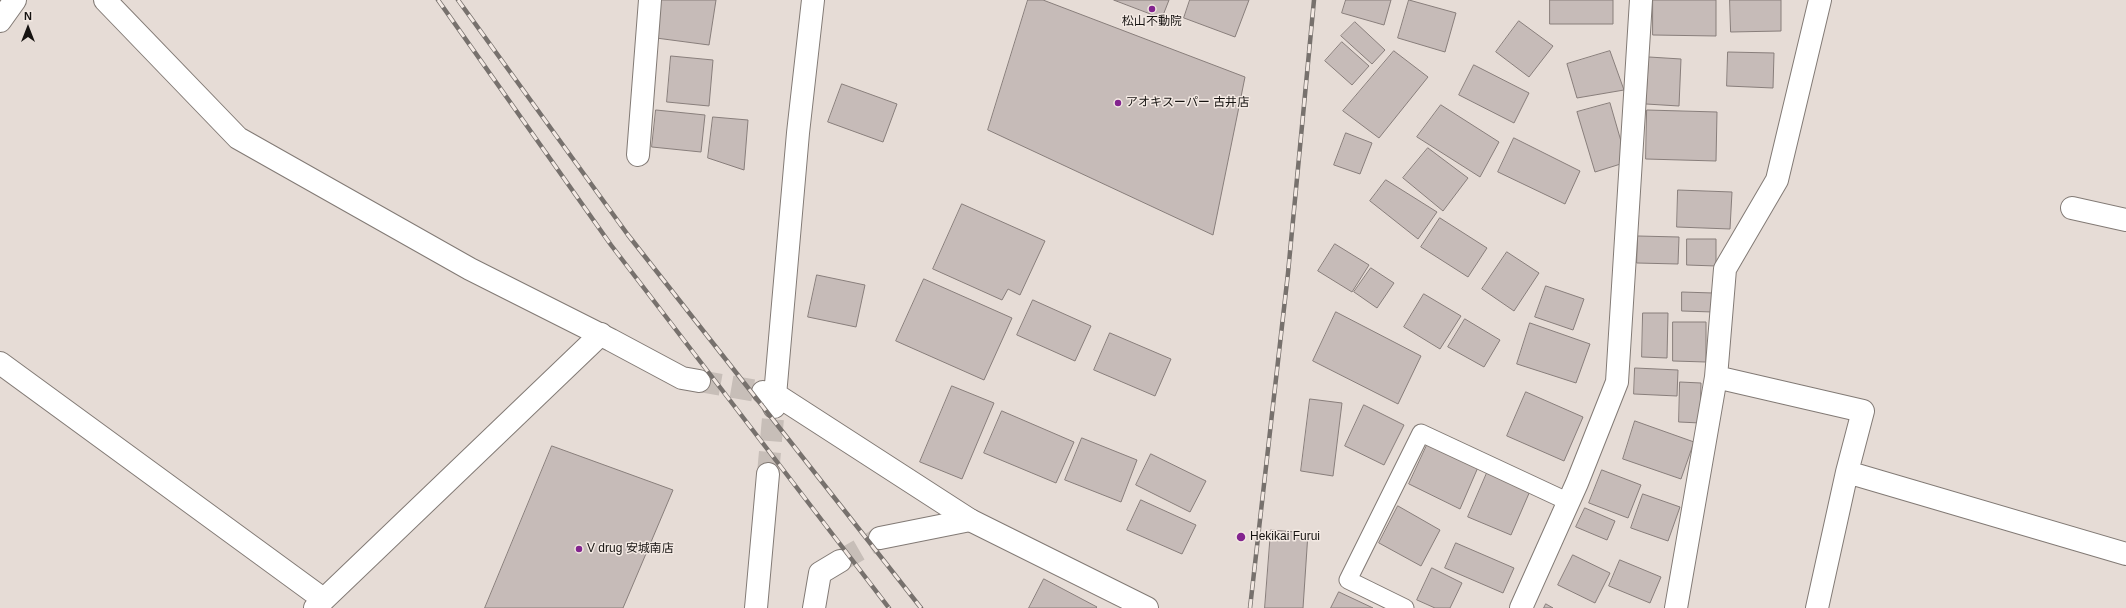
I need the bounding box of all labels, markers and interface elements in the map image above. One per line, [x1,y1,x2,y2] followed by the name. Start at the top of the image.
[1147,4,1157,14] marker: 松山不動院
[8,8,48,48] north arrow
[24,10,32,22] text: N
[1122,15,1182,29] place label: 松山不動院
[1126,96,1249,110] place label: アオキスーパー 古井店
[1113,98,1123,108] marker: アオキスーパー 古井店
[1250,530,1320,544] place label: Hekikai Furui
[1235,531,1247,543] marker: Hekikai Furui
[587,542,674,556] place label: V drug 安城南店
[574,544,584,554] marker: V drug 安城南店

